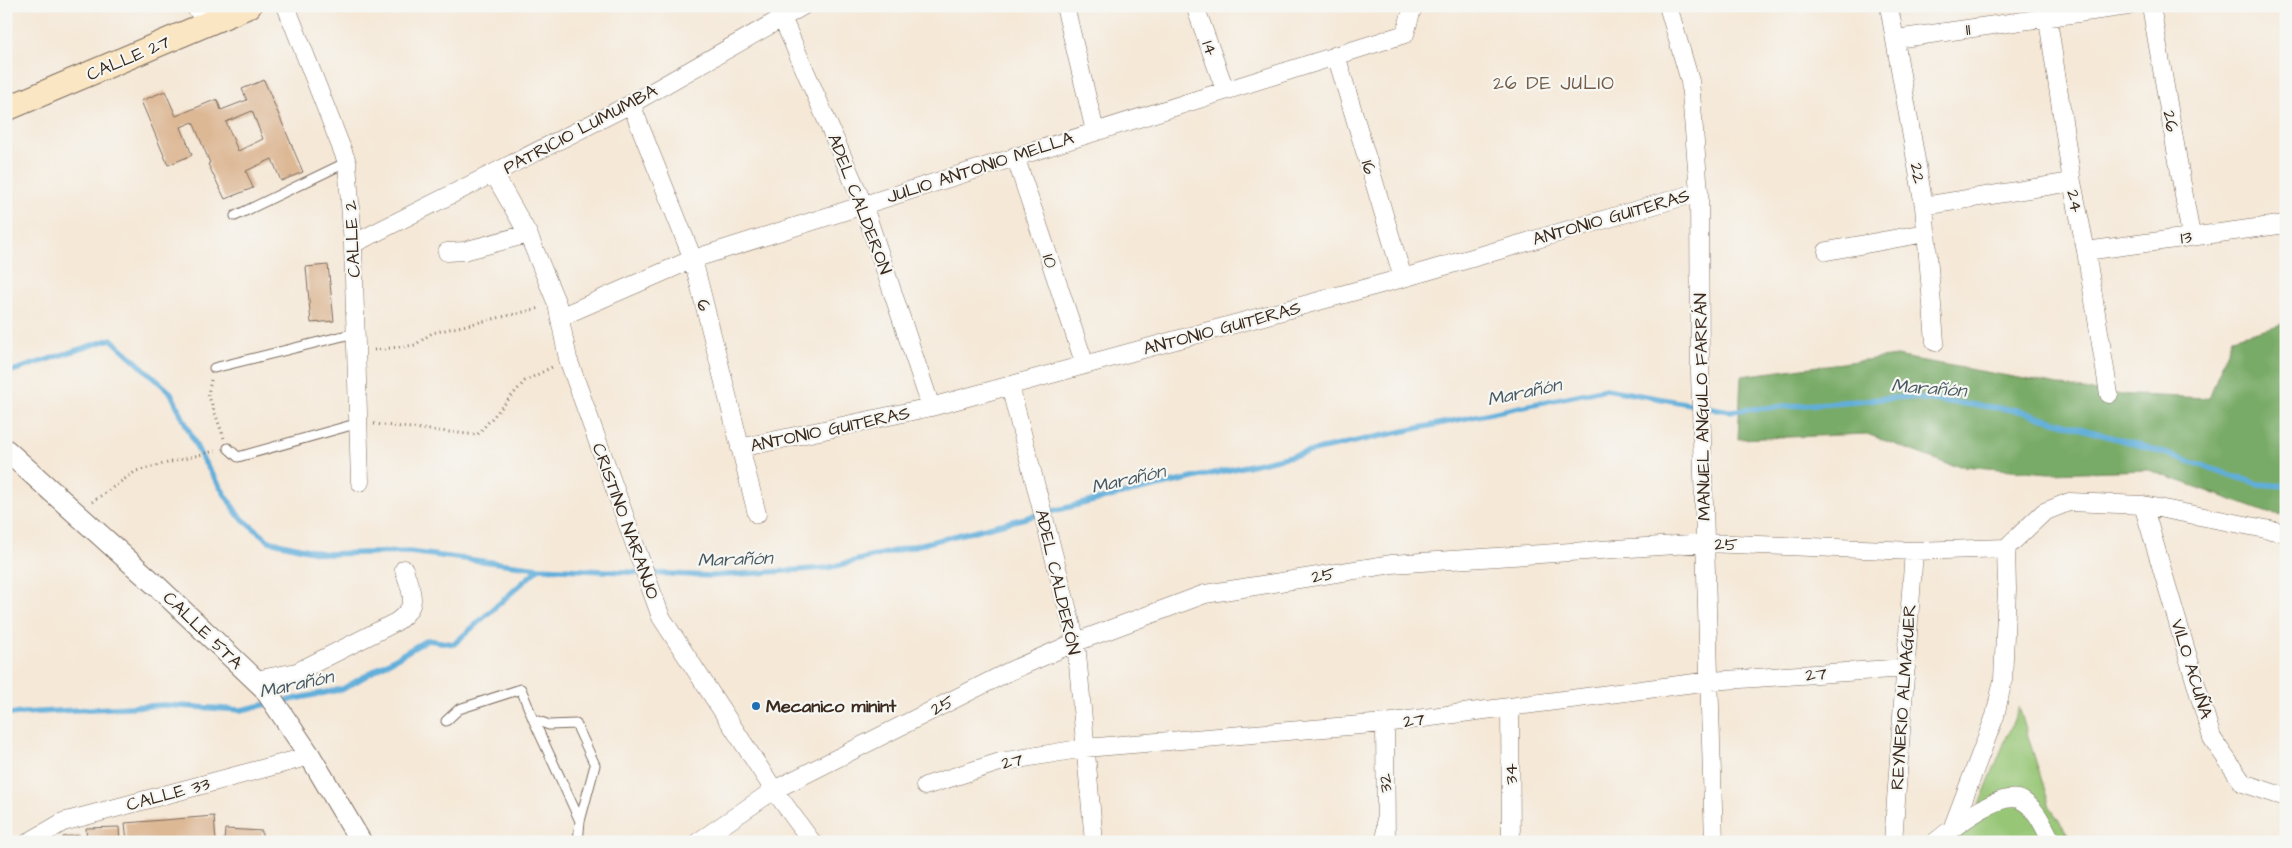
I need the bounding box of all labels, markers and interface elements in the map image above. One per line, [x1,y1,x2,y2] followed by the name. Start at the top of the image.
[1964,17,1972,42] street label: 11
[83,30,174,87] street label: CALLE 27
[1195,37,1224,59] street label: 14
[1493,70,1615,97] district label: 26 DE JULIO
[499,78,662,181] street label: PATRICIO LUMUMBA
[2156,108,2185,134] street label: 26
[883,125,1077,210] street label: JULIO ANTONIO MELLA
[821,130,898,278] street label: ADEL CALDERON
[1355,157,1382,177] street label: 16
[1904,161,1932,186] street label: 22
[1530,183,1693,252] street label: ANTONIO GUITERAS
[2060,188,2089,215] street label: 24
[338,199,367,278] street label: CALLE 2
[2179,224,2193,251] street label: 13
[1036,251,1064,272] street label: 10
[1688,293,1717,521] street label: MANUEL ANGULO FARRÁN
[1140,295,1304,362] street label: ANTONIO GUITERAS
[690,297,717,314] street label: 6
[1485,371,1565,413] water label: Marañón
[1890,372,1969,405] water label: Marañón
[748,400,912,459] street label: ANTONIO GUITERAS
[586,440,665,603] street label: CRISTINO NARANJO
[1089,458,1169,501] water label: Marañón
[1029,507,1086,657] street label: ADEL CALDERÓN
[1714,532,1738,557] street label: 25
[697,545,775,574] water label: Marañón
[1310,561,1337,590] street label: 25
[157,586,249,675] street label: CALLE 5TA
[1885,603,1922,791] street label: REYNERIO ALMAGUER
[2165,616,2219,722] street label: VILO ACUÑA
[1805,661,1828,688] street label: 27
[257,663,337,705] water label: Marañón
[926,689,958,722] street label: 25
[766,694,897,719] place label: Mecanico minint
[750,700,762,712] marker: Mecanico minint
[1402,707,1426,734] street label: 27
[999,747,1025,776] street label: 27
[1499,763,1524,785] street label: 34
[124,771,213,818] street label: CALLE 33
[1373,772,1398,793] street label: 32

